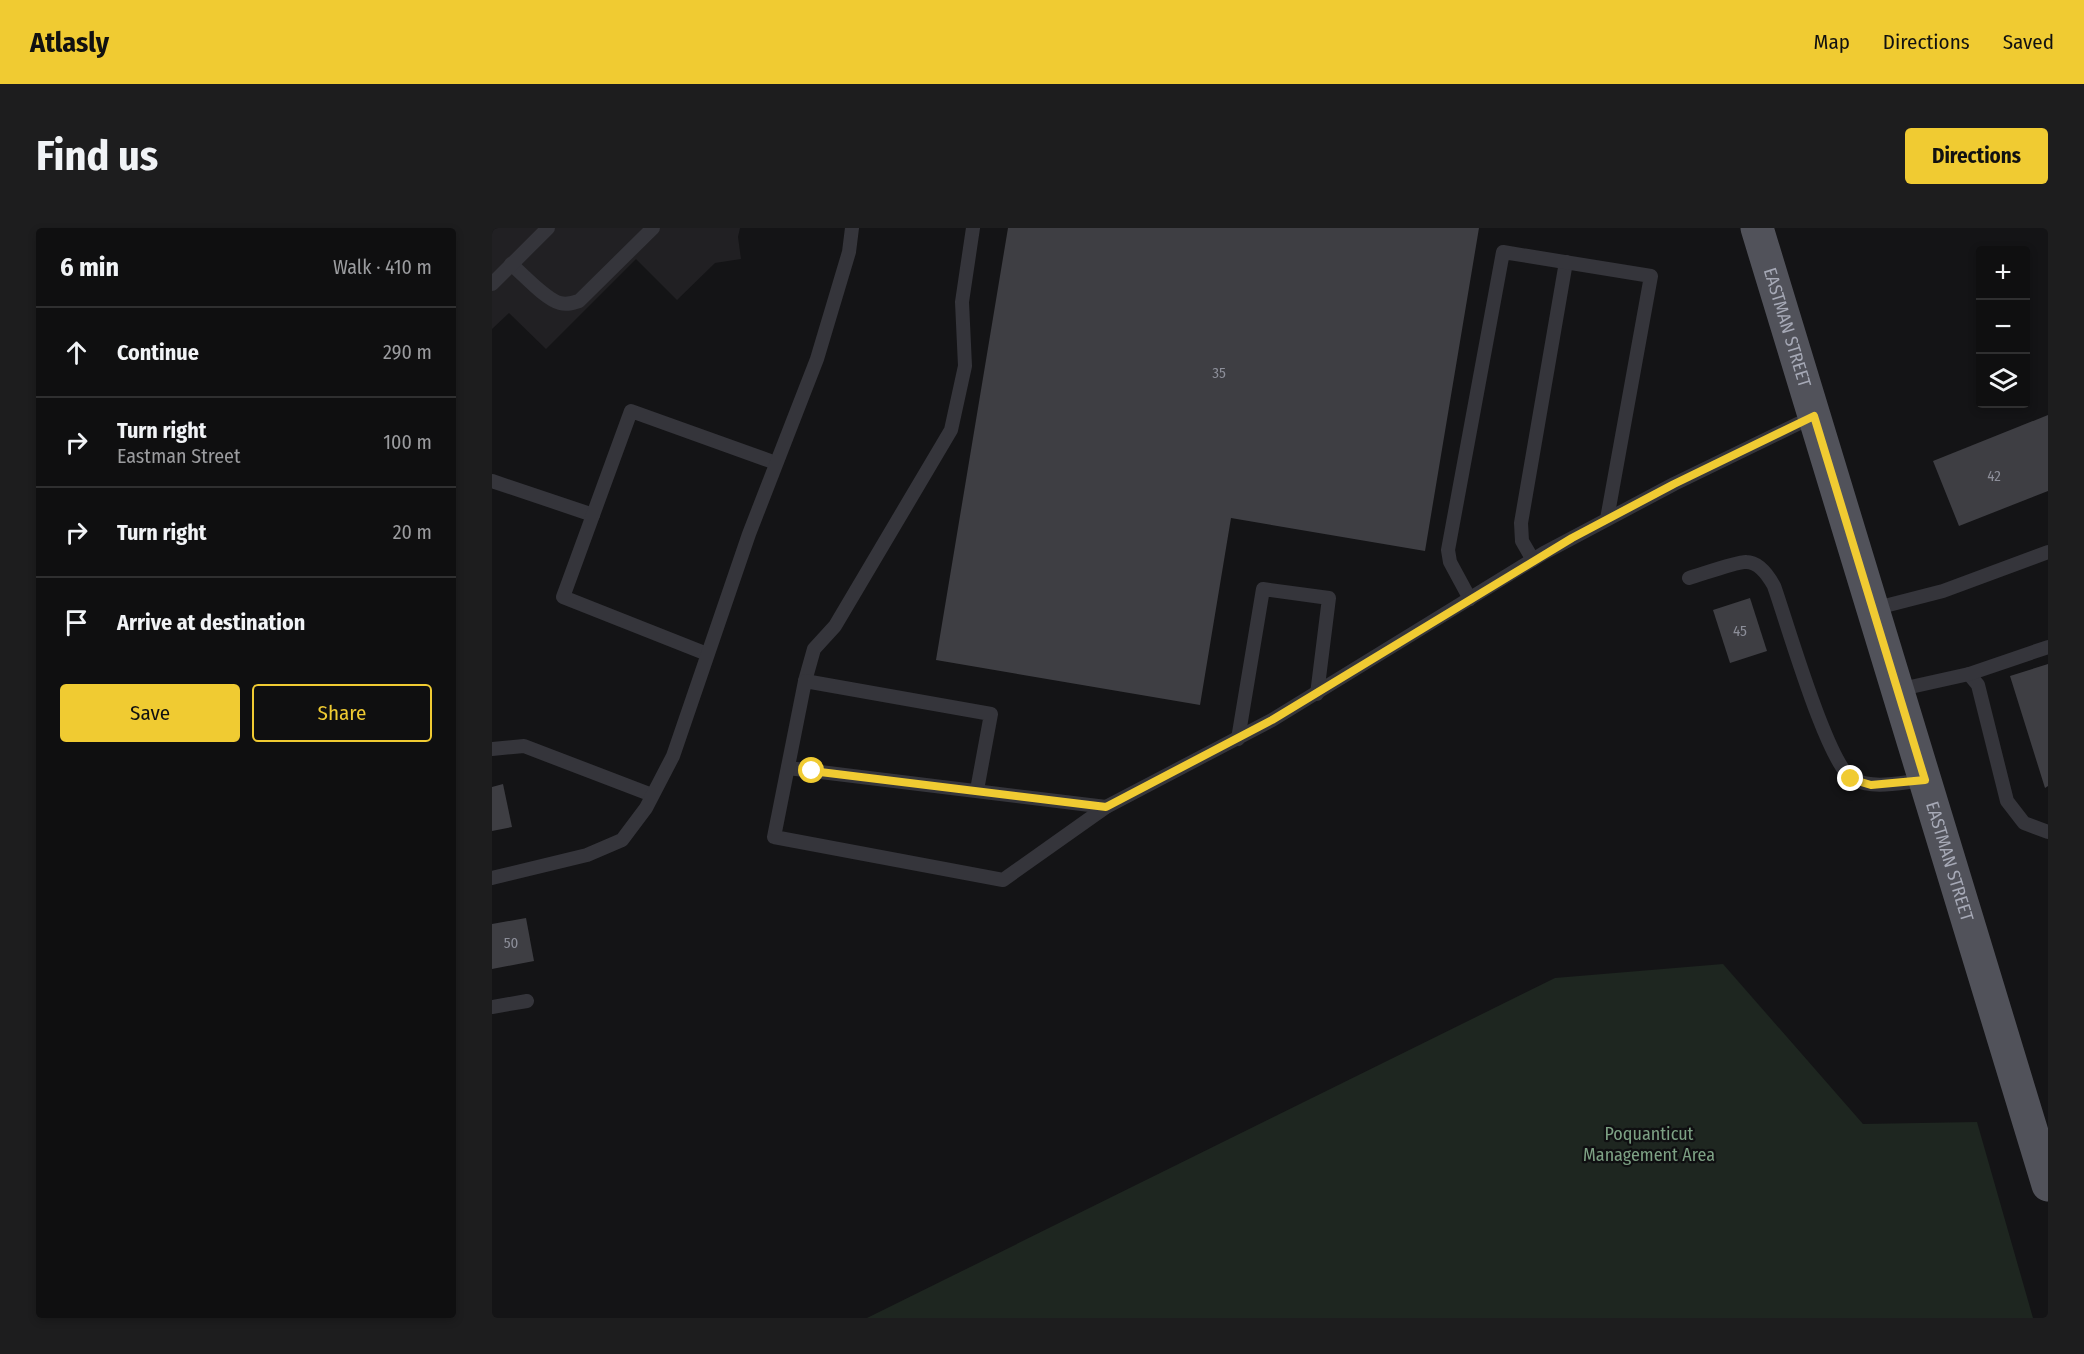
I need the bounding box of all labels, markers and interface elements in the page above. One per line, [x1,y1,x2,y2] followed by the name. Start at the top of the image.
[30,26,109,59] text: Atlasly
[1813,29,1850,55] text: Map
[1883,29,1970,55] text: Directions
[2003,29,2054,55] text: Saved
[1905,128,2048,184] button: Directions
[36,131,158,181] text: Find us
[1976,246,2030,408] map controls
[1976,246,2030,300] button: +
[60,252,119,283] text: 6 min
[333,255,432,279] text: Walk · 410 m
[1759,265,1816,391] street label: EASTMAN STREET
[1976,300,2030,354] button: −
[60,336,93,369] icon: ahead
[117,339,199,366] text: Continue
[383,340,432,364] text: 290 m
[1976,354,2030,408] button: layers
[1212,364,1226,382] house number: 35
[117,417,206,444] text: Turn right
[60,426,93,459] icon: right
[383,430,432,454] text: 100 m
[117,444,240,468] text: Eastman Street
[1987,467,2001,485] house number: 42
[60,516,93,549] icon: right
[117,519,206,546] text: Turn right
[393,520,432,544] text: 20 m
[60,606,93,639] icon: arrive
[117,609,305,636] text: Arrive at destination
[1733,622,1747,640] house number: 45
[60,684,240,742] button: Save
[252,684,432,742] button: Share
[798,757,824,783] route start
[1837,765,1863,791] route end
[1921,799,1978,924] street label: EASTMAN STREET
[504,934,518,952] house number: 50
[1583,1123,1715,1166] park label: Poquanticut Management Area

